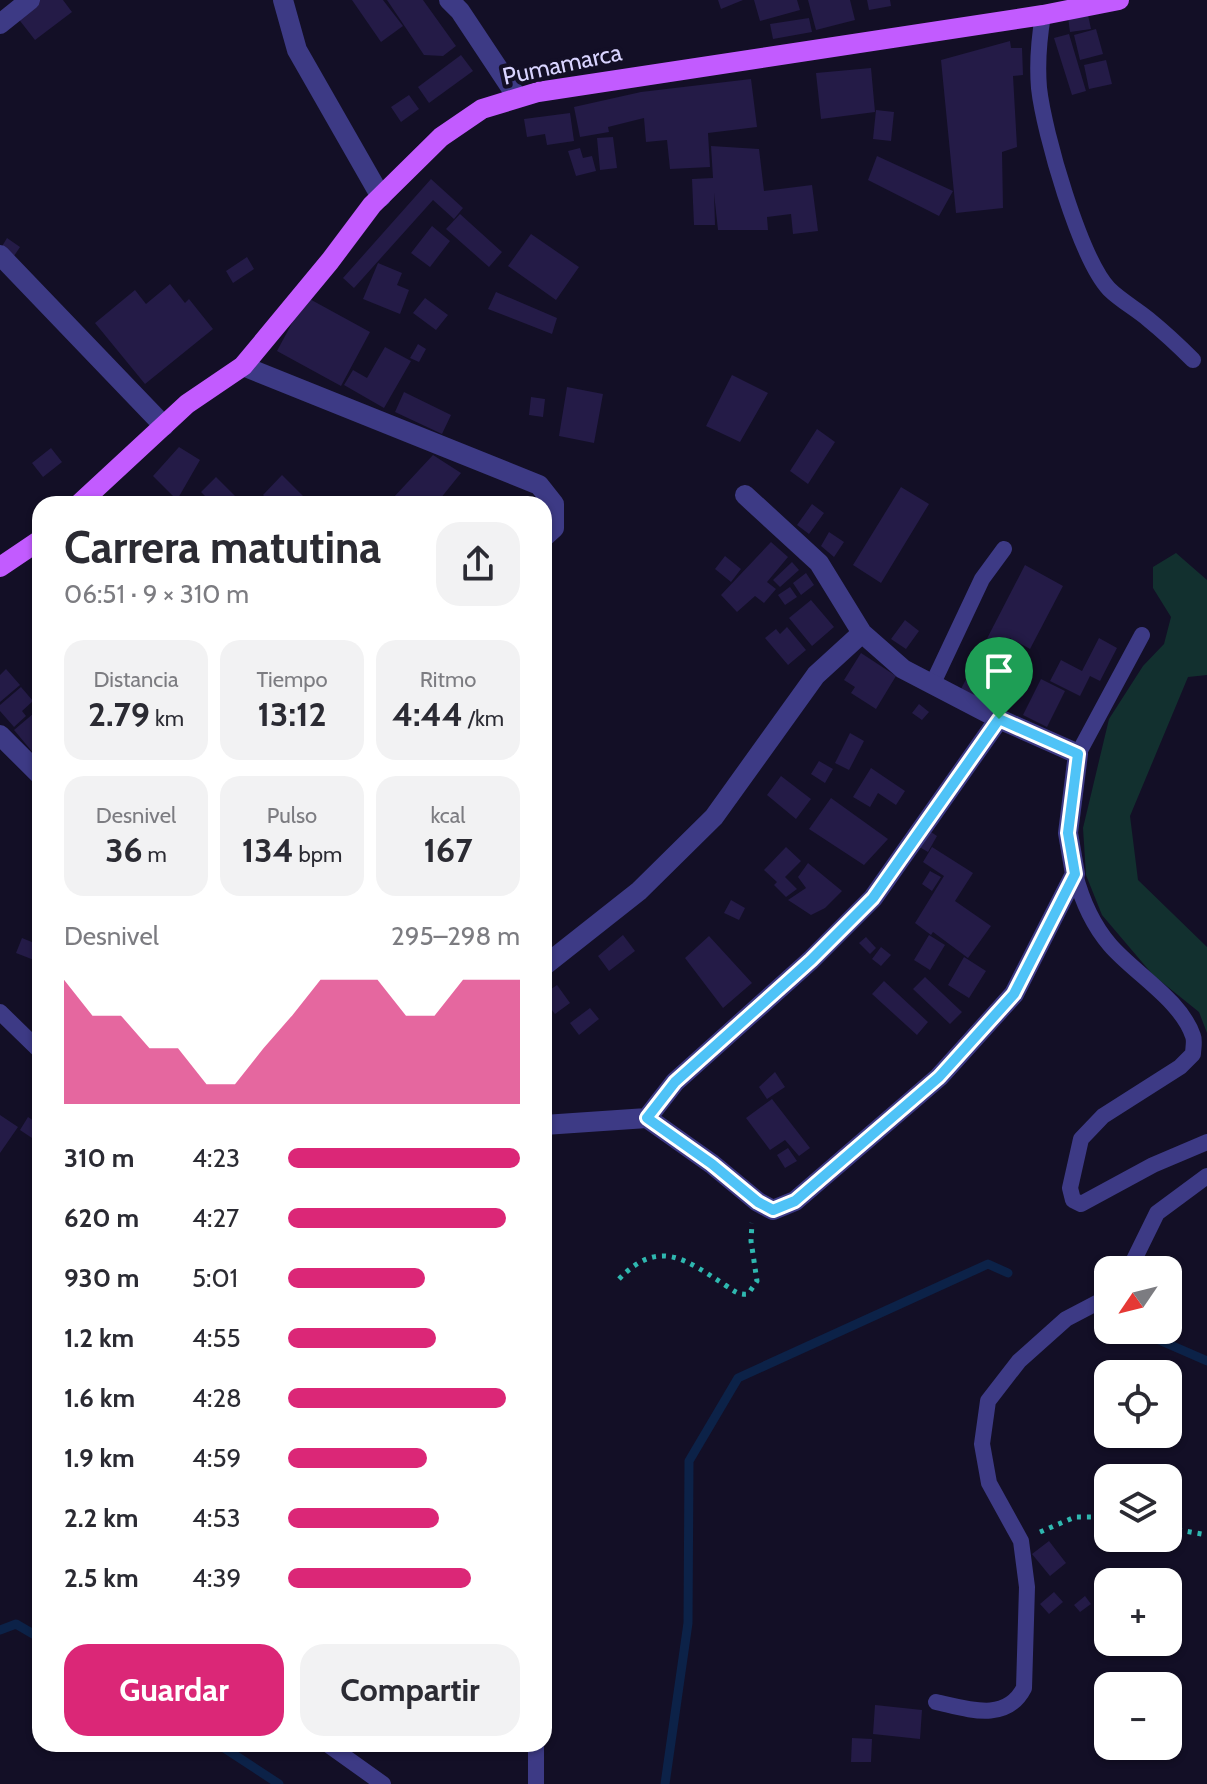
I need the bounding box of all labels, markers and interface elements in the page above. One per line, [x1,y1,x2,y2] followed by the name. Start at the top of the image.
[500,37,625,91] street label: Pumamarca
[64,521,381,574] text: Carrera matutina
[436,522,520,606] button: share
[64,578,249,610] text: 06:51 · 9 × 310 m
[965,637,1033,719] pin
[977,649,1021,693] icon: arrive
[93,666,179,693] text: Distancia
[256,666,328,693] text: Tiempo
[420,666,476,693] text: Ritmo
[88,693,150,735] text: 2.79
[258,693,326,735] text: 13:12
[392,693,463,735] text: 4:44
[150,705,184,732] text: km
[463,705,504,732] text: /km
[96,802,176,829] text: Desnivel
[267,802,317,829] text: Pulso
[430,802,466,829] text: kcal
[105,829,143,871] text: 36
[242,829,294,871] text: 134
[424,829,473,871] text: 167
[143,841,167,868] text: m
[294,841,342,868] text: bpm
[64,920,159,952] text: Desnivel
[391,920,520,952] text: 295–298 m
[64,1142,134,1174] text: 310 m
[192,1142,240,1174] text: 4:23
[64,1202,139,1234] text: 620 m
[192,1202,239,1234] text: 4:27
[1094,1256,1182,1344] north arrow
[1094,1256,1182,1760] map controls
[64,1262,139,1294] text: 930 m
[192,1262,238,1294] text: 5:01
[64,1322,134,1354] text: 1.2 km
[192,1322,241,1354] text: 4:55
[1094,1360,1182,1448] button: locate
[64,1382,135,1414] text: 1.6 km
[192,1382,242,1414] text: 4:28
[64,1442,135,1474] text: 1.9 km
[192,1442,241,1474] text: 4:59
[1094,1464,1182,1552] button: layers
[64,1502,138,1534] text: 2.2 km
[192,1502,241,1534] text: 4:53
[64,1562,139,1594] text: 2.5 km
[192,1562,241,1594] text: 4:39
[1094,1568,1182,1656] button: +
[64,1644,284,1736] button: Guardar
[300,1644,520,1736] button: Compartir
[1094,1672,1182,1760] button: −

